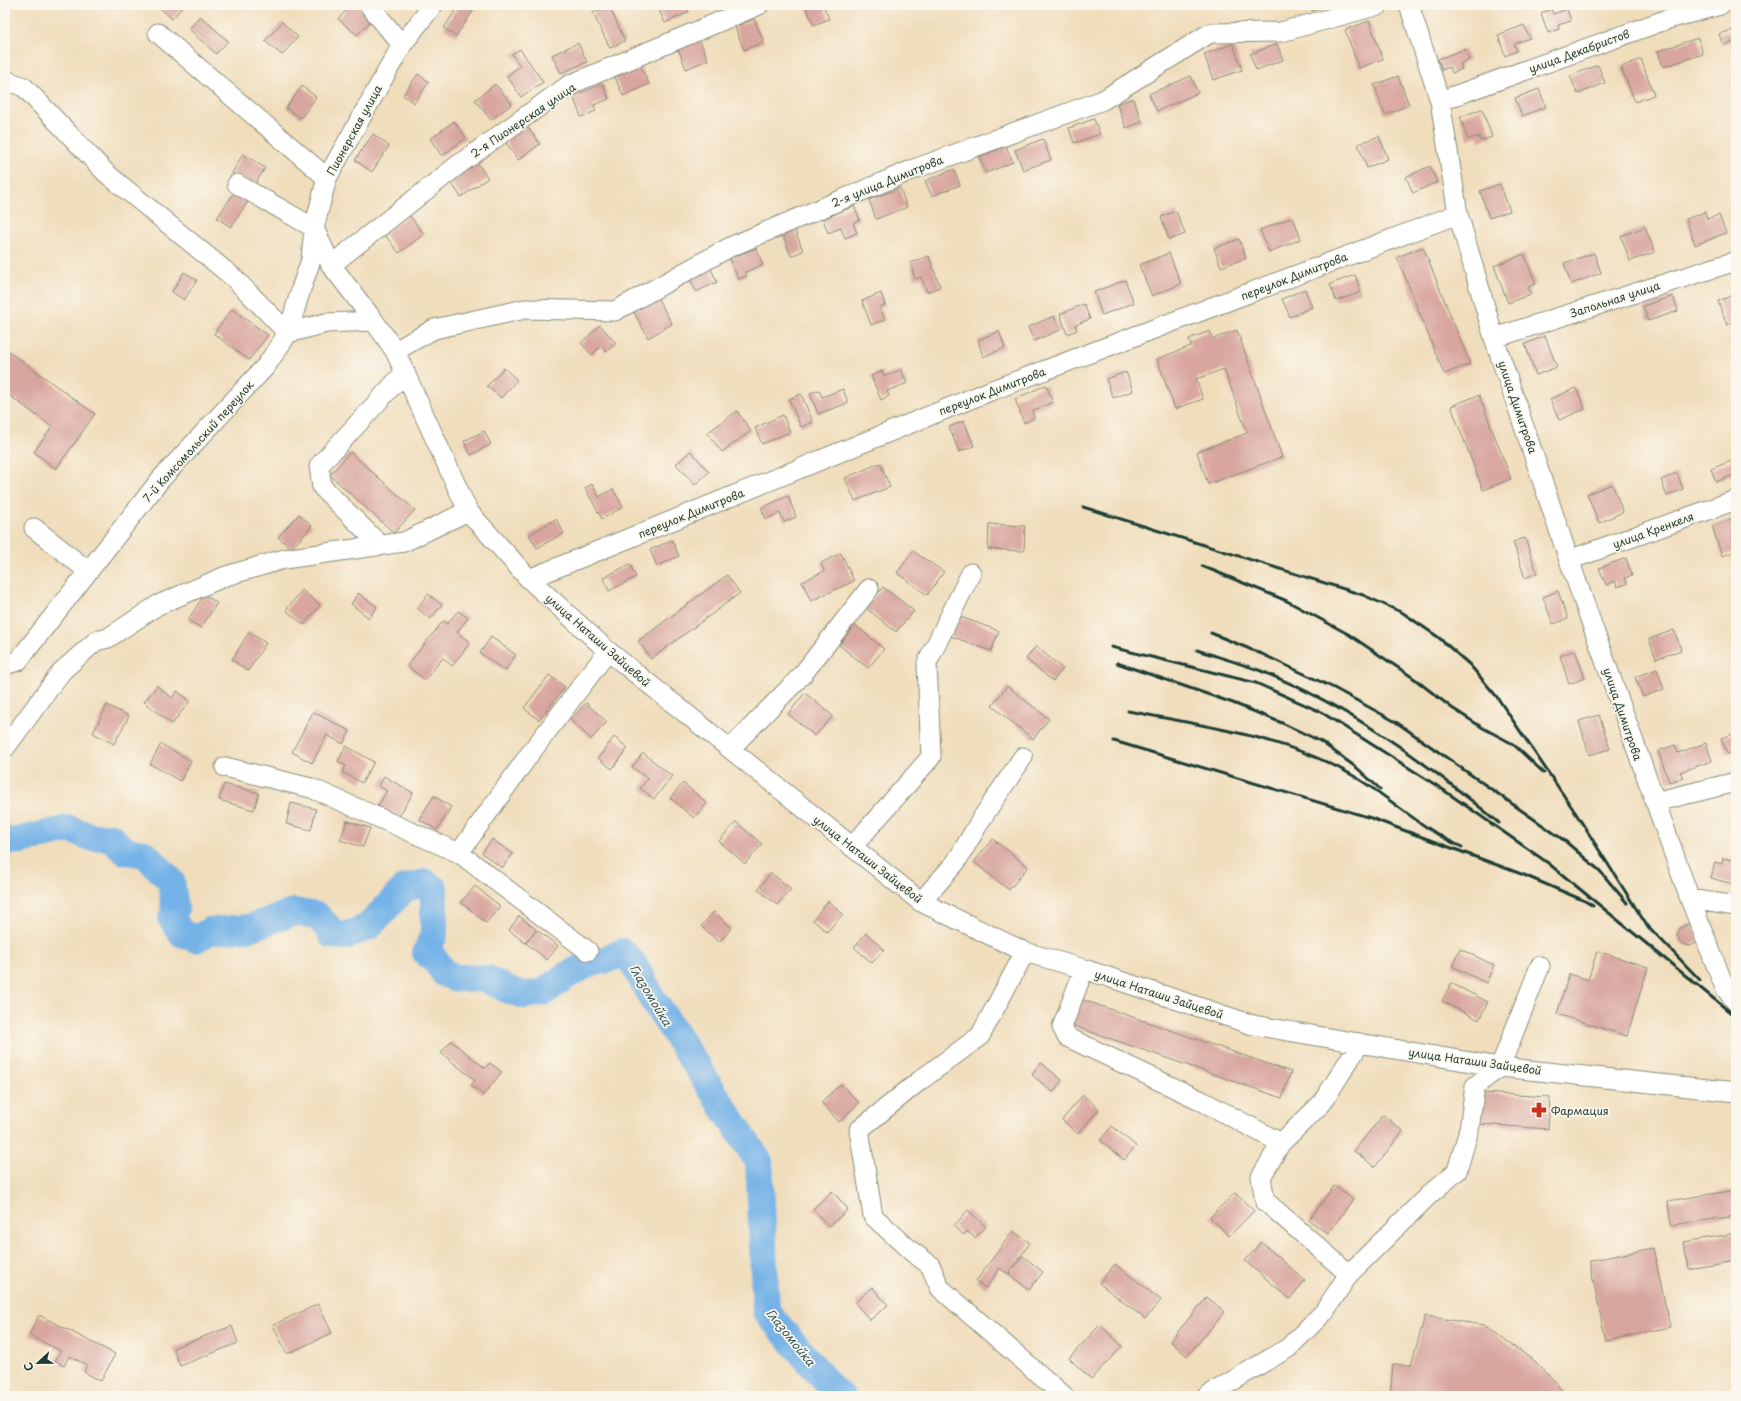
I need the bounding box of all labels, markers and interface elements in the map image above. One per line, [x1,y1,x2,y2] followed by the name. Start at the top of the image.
[1526,25,1632,77] street label: улица Декабристов
[467,78,579,162] street label: 2-я Пионерская улица
[322,82,386,178] street label: Пионерская улица
[829,151,946,211] street label: 2-я улица Димитрова
[1238,248,1350,304] street label: переулок Димитрова
[1568,276,1662,322] street label: Запольная улица
[1494,358,1542,456] street label: улица Димитрова
[936,363,1048,419] street label: переулок Димитрова
[139,376,258,506] street label: 7-й Комсомольский переулок
[635,484,747,542] street label: переулок Димитрова
[1610,507,1696,553] street label: улица Кренкеля
[542,590,654,690] street label: улица Наташи Зайцевой
[1599,665,1647,763] street label: улица Димитрова
[810,811,926,907] street label: улица Наташи Зайцевой
[625,961,677,1030] water label: Глазомойка
[1093,965,1225,1023] street label: улица Наташи Зайцевой
[1407,1043,1543,1079] street label: улица Наташи Зайцевой
[1530,1101,1548,1119] pharmacy icon: Фармация
[1551,1102,1609,1119] place label: Фармация
[762,1304,820,1370] water label: Глазомойка
[18,1343,58,1383] north arrow
[19,1360,38,1374] text: С

